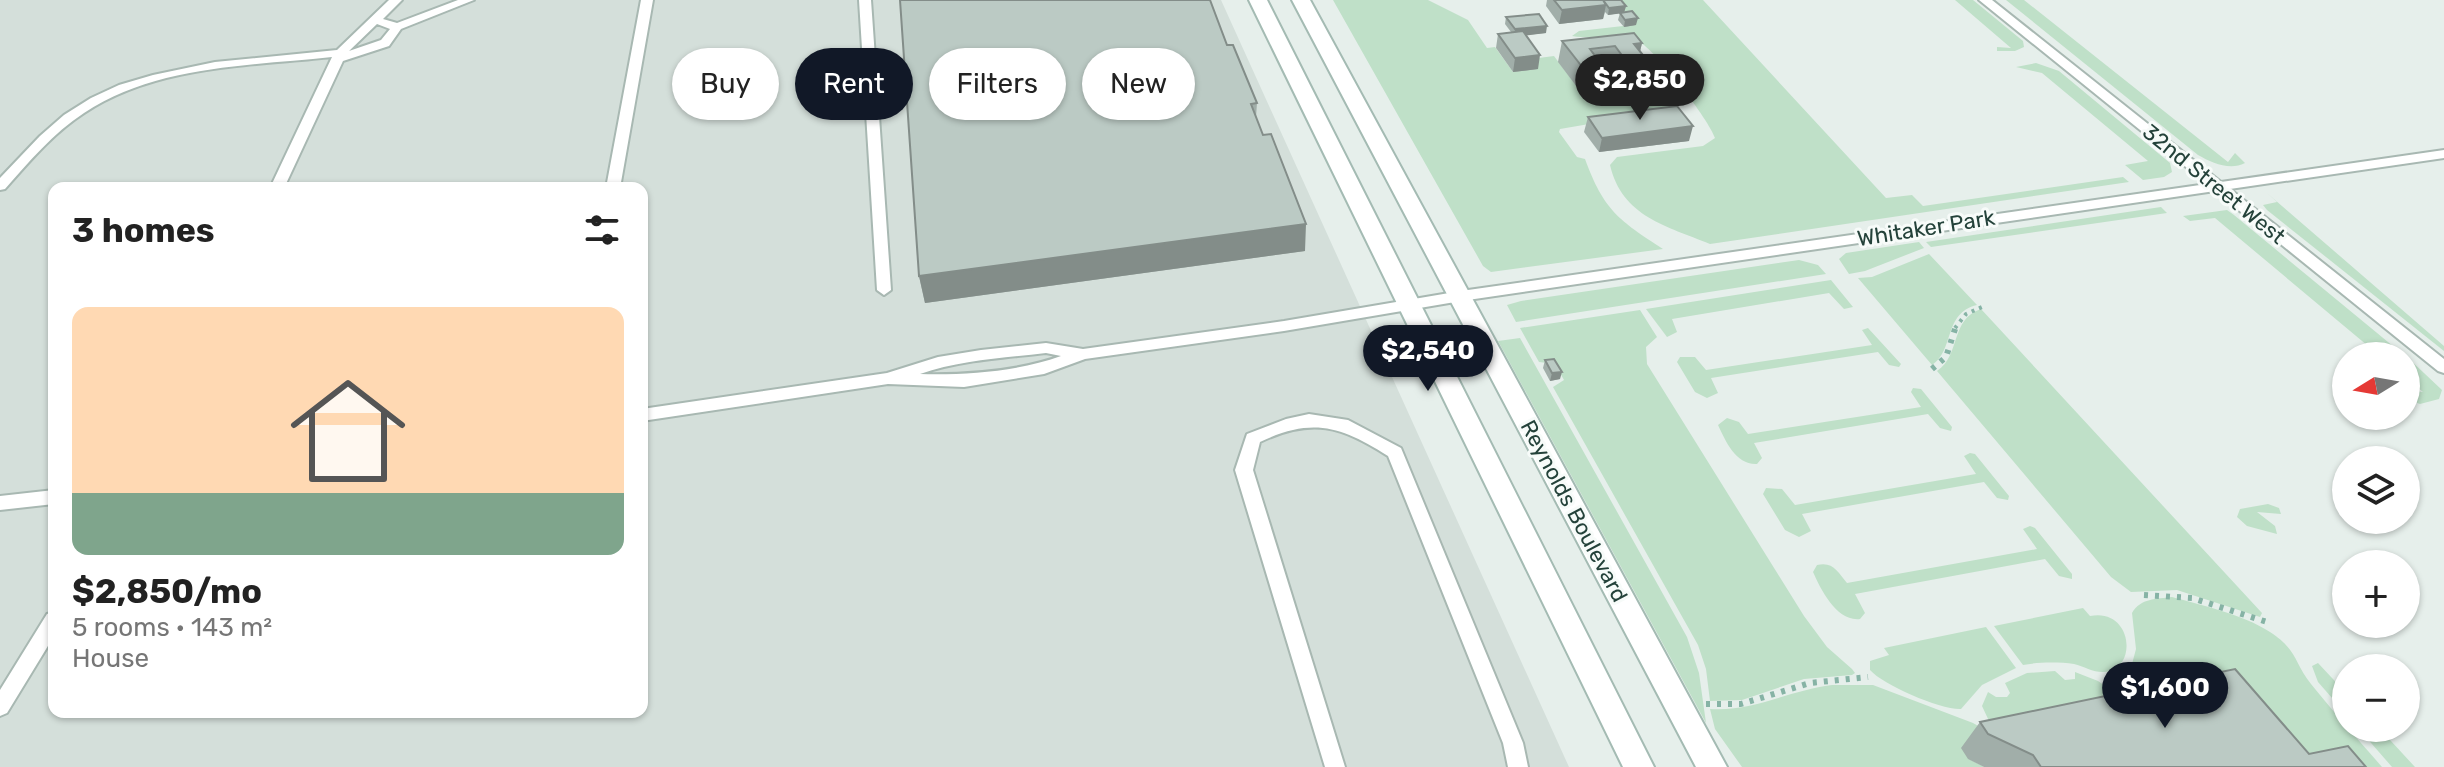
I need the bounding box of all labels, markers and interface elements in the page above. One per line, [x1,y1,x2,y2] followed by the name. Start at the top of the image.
[672,48,779,120] chip: Buy
[795,48,913,120] chip: Rent
[929,48,1066,120] chip: Filters
[1082,48,1195,120] chip: New
[1575,54,1705,122] pin: $2,850
[1593,64,1687,95] text: $2,850
[2137,118,2291,250] street label: 32nd Street West
[1855,204,1998,252] street label: Whitaker Park
[580,208,624,252] icon: filters
[72,210,215,251] text: 3 homes
[1363,325,1493,393] pin: $2,540
[1381,335,1475,366] text: $2,540
[2332,342,2420,430] north arrow
[2332,342,2420,742] map controls
[276,359,420,503] icon: home
[1515,415,1633,607] street label: Reynolds Boulevard
[2332,446,2420,534] button: layers
[2332,550,2420,638] button: +
[72,571,262,612] text: $2,850/mo
[72,612,272,643] text: 5 rooms · 143 m²
[72,643,149,674] text: House
[2332,654,2420,742] button: −
[2100,662,2230,730] pin: $1,600
[2120,672,2210,703] text: $1,600

